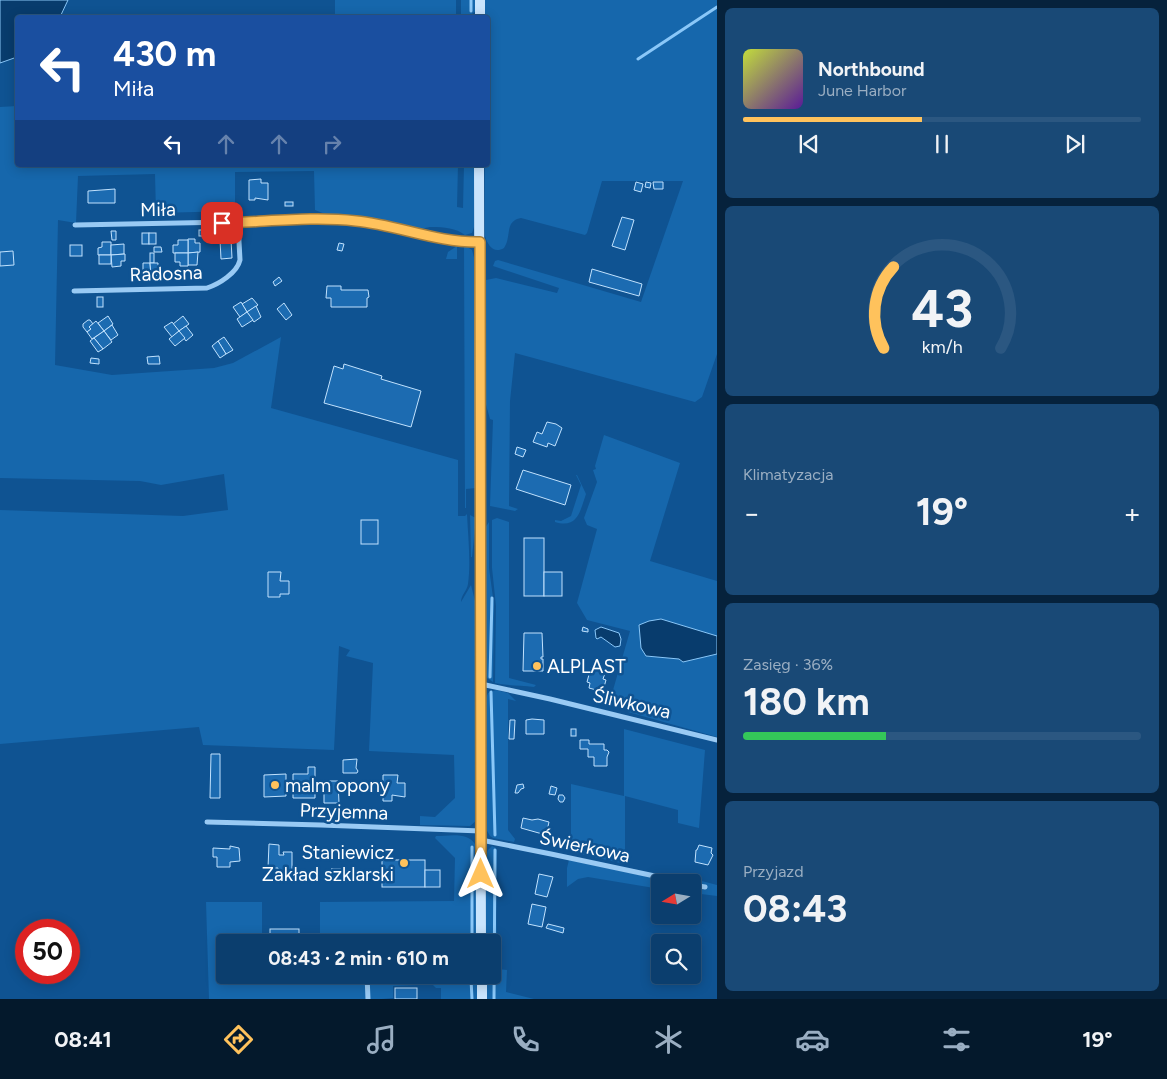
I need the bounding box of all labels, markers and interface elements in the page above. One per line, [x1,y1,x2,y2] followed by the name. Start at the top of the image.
[113,33,216,75] text: 430 m
[30,35,95,100] icon: left
[818,58,925,81] text: Northbound
[113,75,154,102] text: Miła
[818,81,906,100] text: June Harbor
[159,130,187,158] icon: left
[212,130,240,158] icon: ahead
[265,130,293,158] icon: ahead
[318,130,346,158] icon: right
[795,130,823,158] icon: previous
[928,130,956,158] icon: pause
[1061,130,1089,158] icon: next
[140,198,176,221] street label: Miła
[201,202,243,244] pin
[208,209,236,237] icon: arrive
[129,261,203,286] street label: Radosna
[911,278,973,340] text: 43
[922,336,962,357] text: km/h
[743,465,833,484] text: Klimatyzacja
[916,489,968,535] text: 19°
[743,496,760,530] text: −
[1124,496,1141,530] text: +
[547,655,626,678] place label: ALPLAST
[743,655,833,674] text: Zasięg · 36%
[531,660,543,672] marker: ALPLAST
[743,679,870,725] text: 180 km
[591,683,673,724] street label: Śliwkowa
[285,774,390,797] place label: malm opony
[269,779,281,791] marker: malm opony
[299,798,389,825] street label: Przyjemna
[538,826,632,867] street label: Świerkowa
[262,841,394,886] place label: Staniewicz Zakład szklarski
[454,847,506,899] position arrow
[398,857,410,869] marker: Staniewicz Zakład szklarski
[743,862,804,881] text: Przyjazd
[651,874,701,924] north arrow
[651,874,701,984] map controls
[743,886,848,932] text: 08:43
[15,919,80,984] speed limit sign: 50
[651,934,701,984] button: search
[268,947,449,970] text: 08:43 · 2 min · 610 m
[221,1022,256,1057] icon: directions
[364,1022,399,1057] icon: music
[508,1022,543,1057] icon: phone
[651,1022,686,1057] icon: climate
[795,1022,830,1057] icon: car
[939,1022,974,1057] icon: filters
[54,1026,112,1053] text: 08:41
[1082,1026,1113,1053] text: 19°

